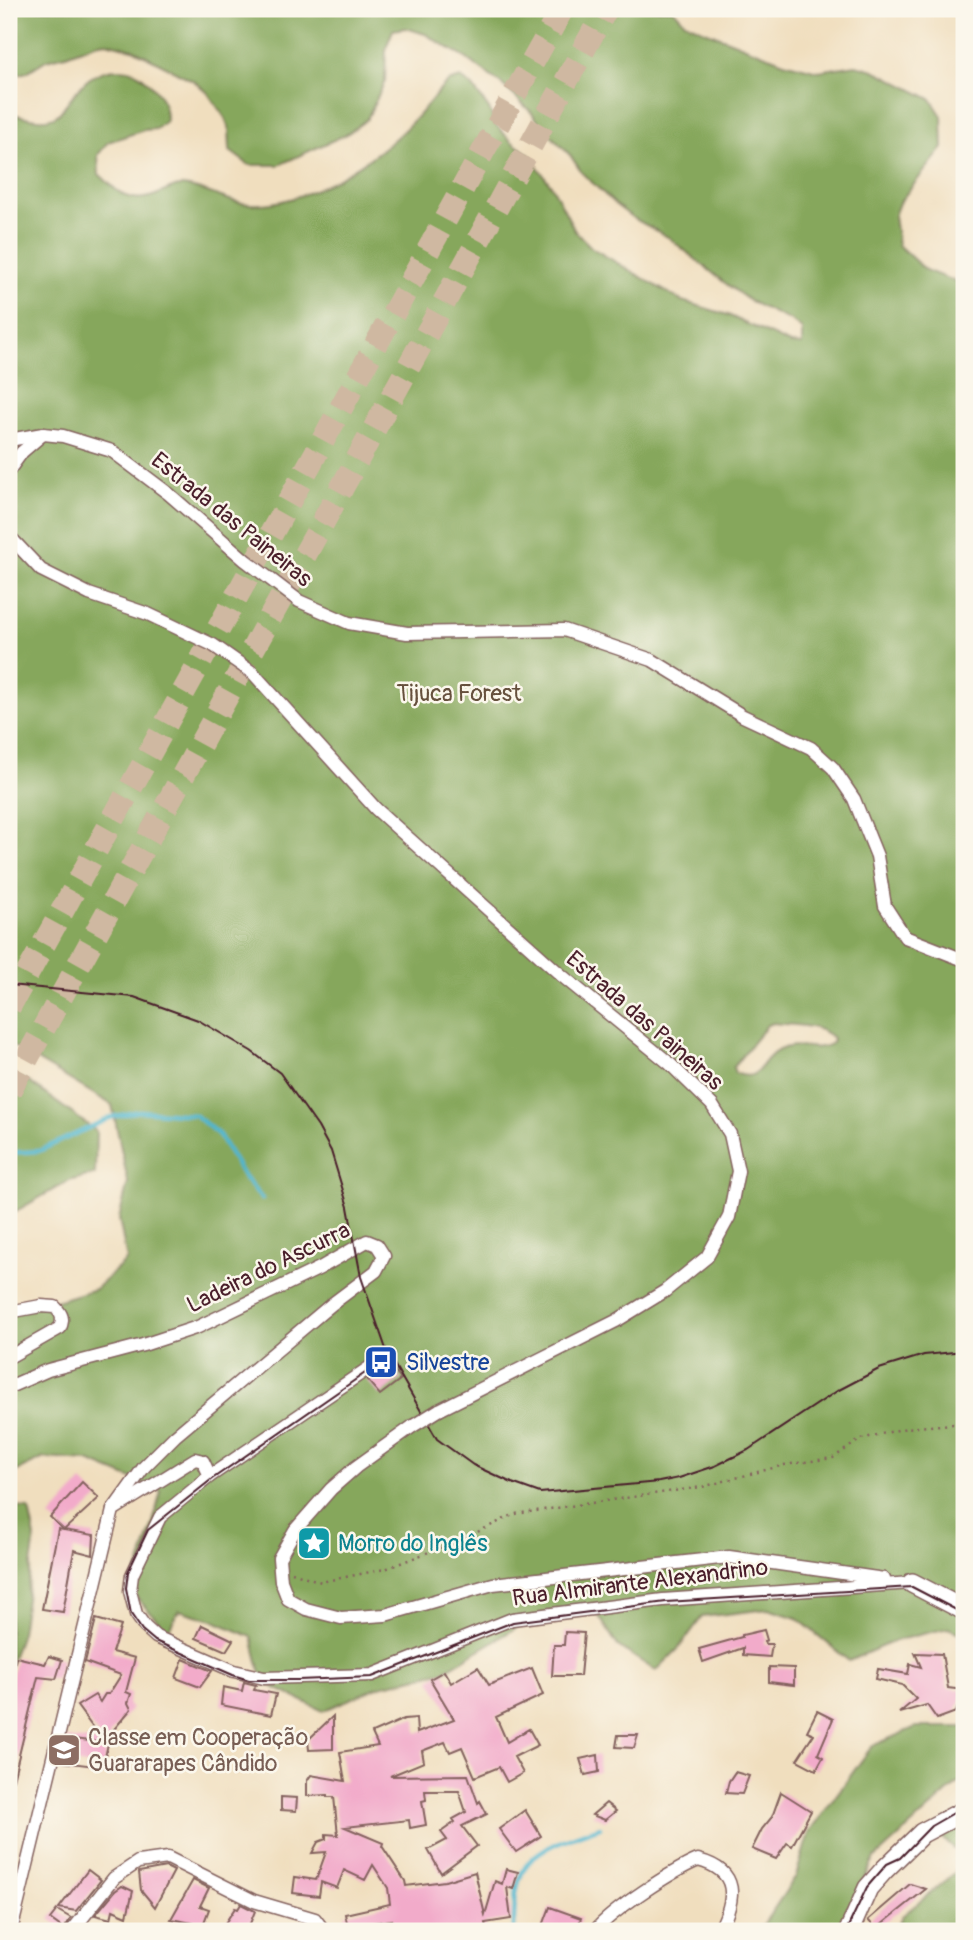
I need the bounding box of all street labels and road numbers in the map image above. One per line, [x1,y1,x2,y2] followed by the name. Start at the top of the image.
[145,446,318,593] street label: Estrada das Paineiras
[560,944,729,1096] street label: Estrada das Paineiras
[182,1215,355,1320] street label: Ladeira do Ascurra
[510,1552,770,1613] street label: Rua Almirante Alexandrino

